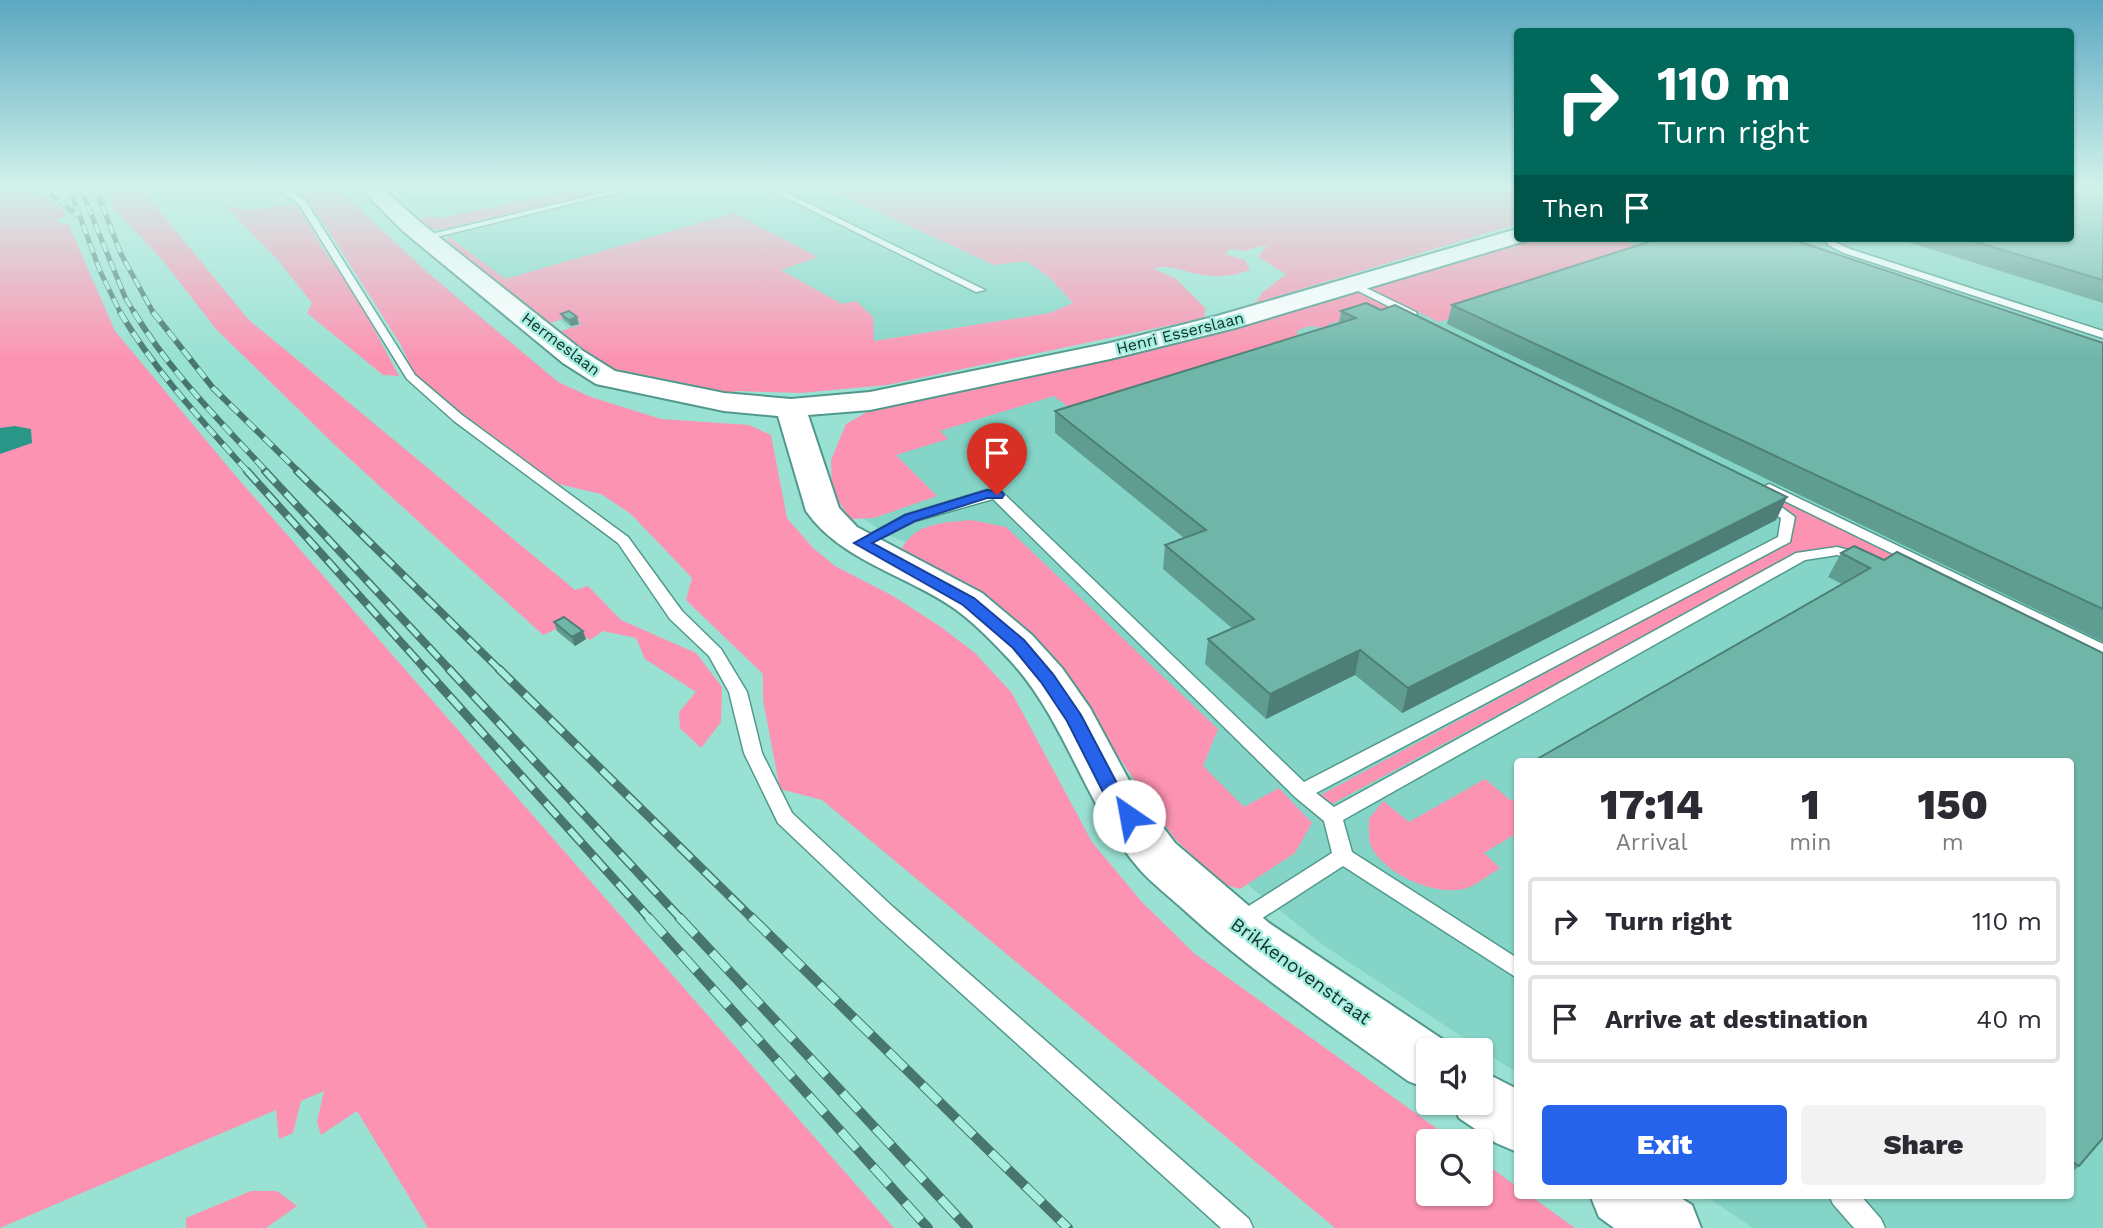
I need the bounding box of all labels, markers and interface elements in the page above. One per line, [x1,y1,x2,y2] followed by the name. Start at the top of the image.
[1657,54,1791,112] text: 110 m
[1542,56,1633,147] icon: right
[1657,113,1809,151] text: Turn right
[1618,189,1656,227] icon: arrive
[1542,193,1604,223] text: Then
[518,308,604,380] street label: Hermeslaan
[1114,308,1246,358] street label: Henri Esserslaan
[967,423,1027,495] pin
[978,434,1016,472] icon: arrive
[1092,779,1166,853] position arrow
[1600,780,1703,829] text: 17:14
[1801,780,1820,829] text: 1
[1917,780,1988,829] text: 150
[1616,829,1687,856] text: Arrival
[1789,829,1831,856] text: min
[1942,829,1964,856] text: m
[1546,902,1584,940] icon: right
[1605,906,1732,936] text: Turn right
[1972,906,2042,936] text: 110 m
[1226,912,1376,1030] street label: Brikkenovenstraat
[1546,1000,1584,1038] icon: arrive
[1605,1004,1868,1034] text: Arrive at destination
[1976,1004,2042,1034] text: 40 m
[1416,1038,1493,1206] map controls
[1416,1038,1493,1115] button: sound
[1542,1105,1787,1185] button: Exit
[1801,1105,2046,1185] button: Share
[1416,1129,1493,1206] button: search

